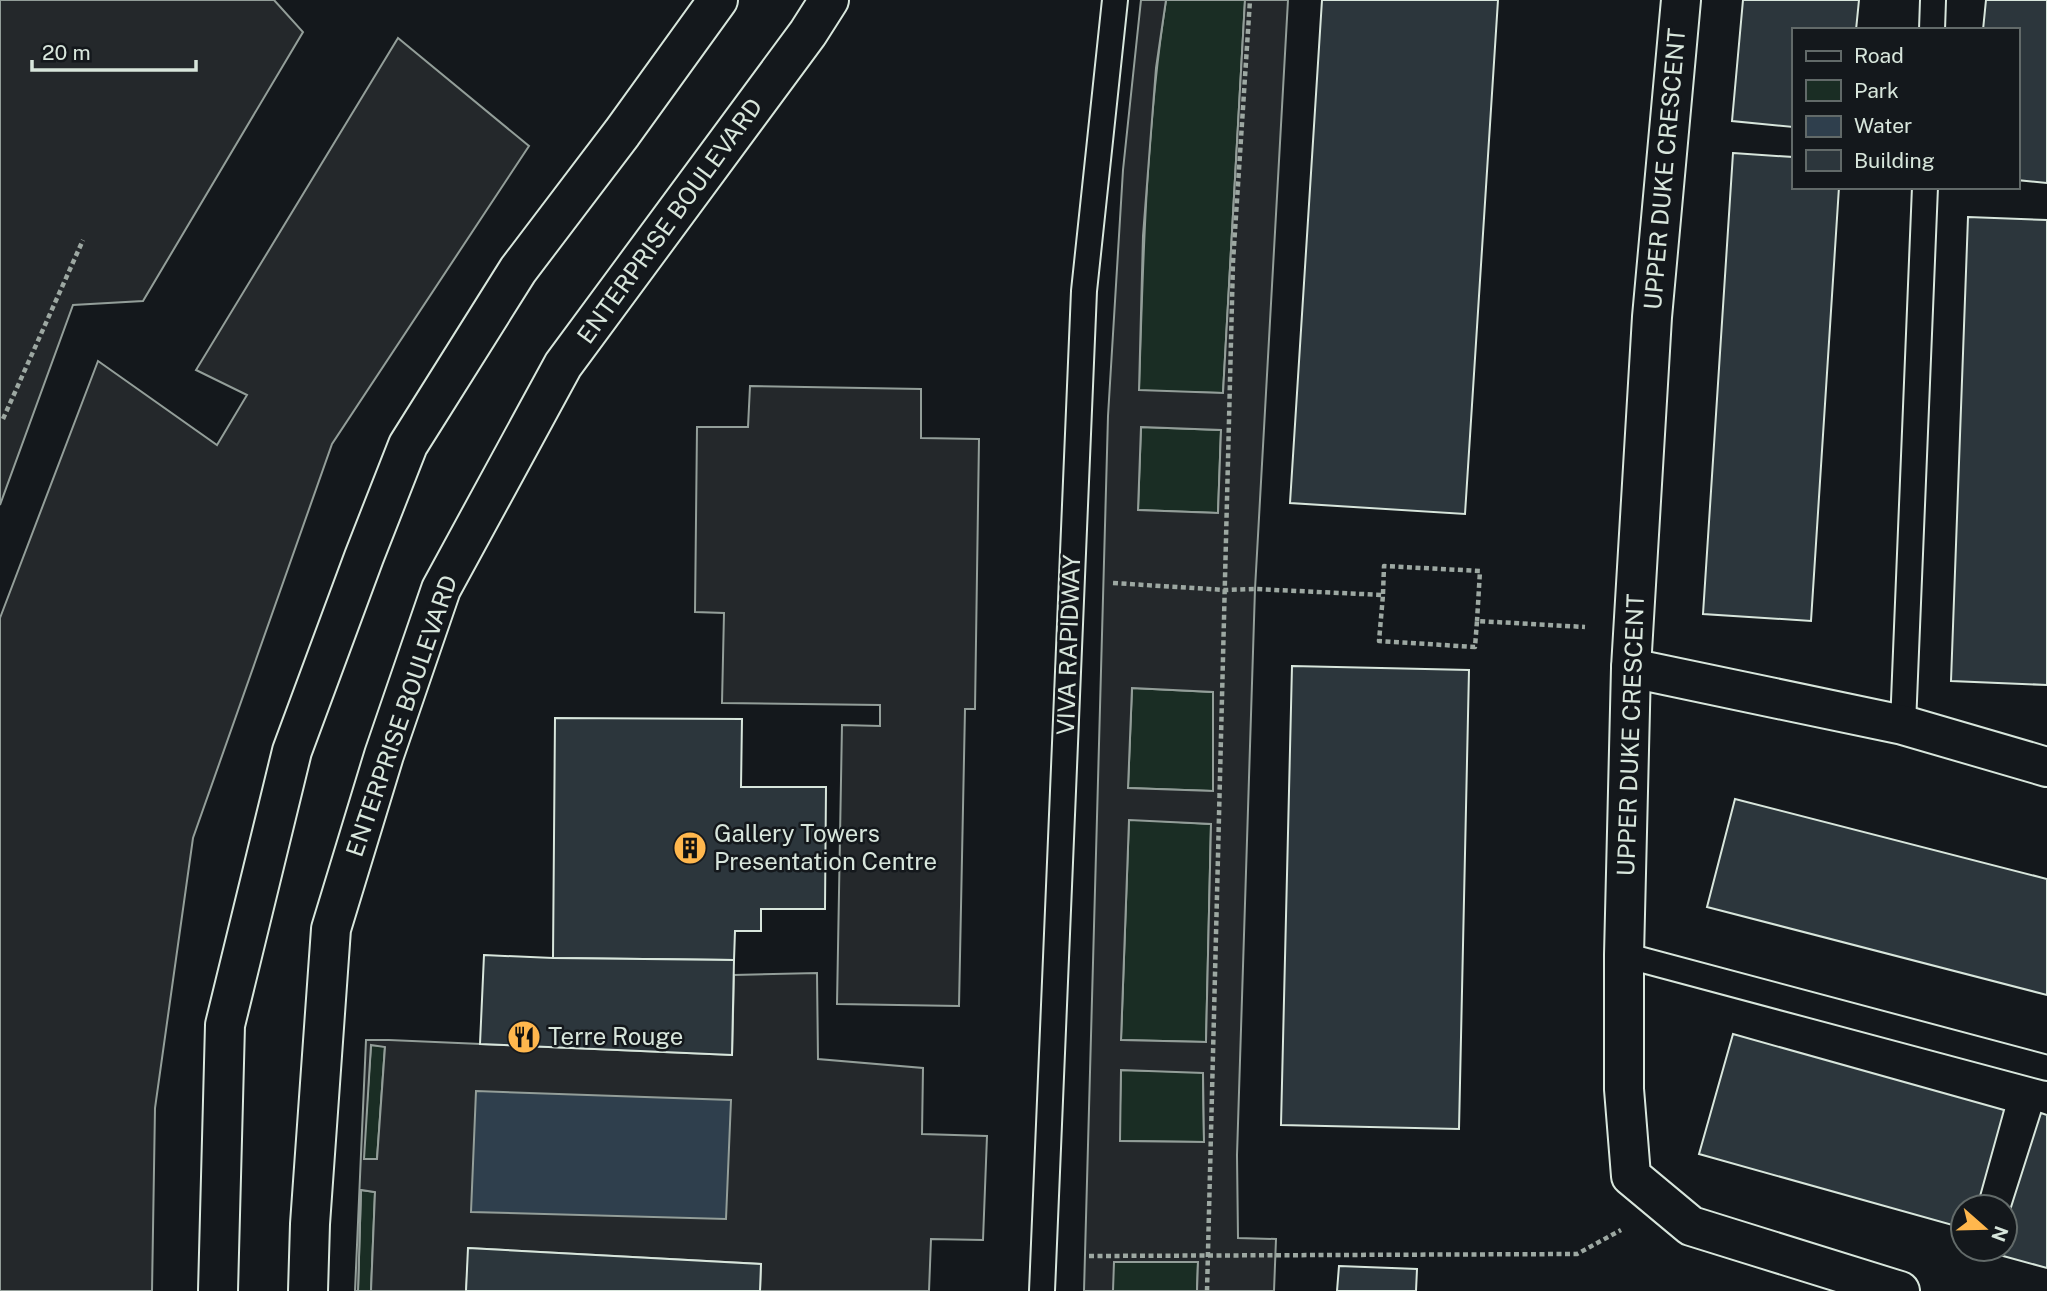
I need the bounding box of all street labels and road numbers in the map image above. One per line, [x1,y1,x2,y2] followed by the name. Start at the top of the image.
[1638,27,1690,311] street label: UPPER DUKE CRESCENT
[571,92,767,348] street label: ENTERPRISE BOULEVARD
[1051,554,1085,736] street label: VIVA RAPIDWAY
[340,571,462,860] street label: ENTERPRISE BOULEVARD
[1611,593,1649,877] street label: UPPER DUKE CRESCENT

